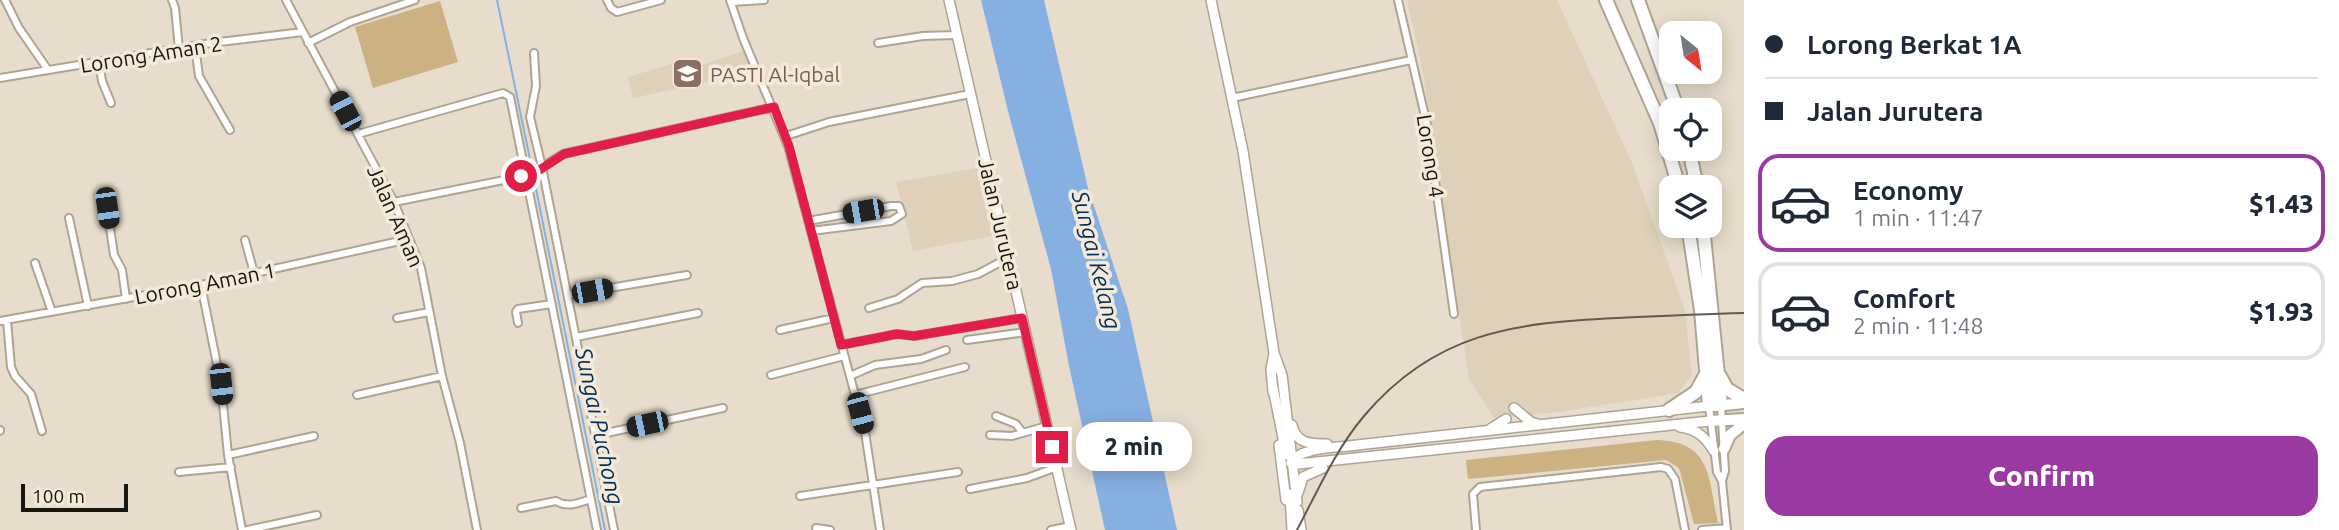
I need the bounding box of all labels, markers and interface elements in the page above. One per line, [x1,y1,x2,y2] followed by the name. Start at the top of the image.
[1659,21,1722,84] north arrow
[1659,21,1722,238] map controls
[1807,30,2022,59] text: Lorong Berkat 1A
[78,31,224,77] street label: Lorong Aman 2
[670,57,704,91] school or university icon: PASTI Al-Iqbal
[710,62,840,86] place label: PASTI Al-Iqbal
[326,88,365,134] car
[1807,97,1983,126] text: Jalan Jurutera
[1659,98,1722,161] button: locate
[1413,113,1449,199] street label: Lorong 4
[974,155,1028,293] street label: Jalan Jurutera
[505,160,537,192] route start
[363,161,429,271] street label: Jalan Aman
[1769,172,1832,235] icon: car
[1659,175,1722,238] button: layers
[1853,176,1963,205] text: Economy
[94,186,121,230] car
[1067,187,1126,332] water label: Sungai Kelang
[2249,189,2314,218] text: $1.43
[841,197,886,225] car
[1853,205,1984,230] text: 1 min · 11:47
[132,258,278,308] street label: Lorong Aman 1
[570,277,615,305] car
[1769,280,1832,343] icon: car
[1853,284,1956,313] text: Comfort
[2249,297,2314,326] text: $1.93
[1853,313,1984,338] text: 2 min · 11:48
[571,344,629,507] water label: Sungai Puchong
[209,362,234,406] car
[845,390,876,436] car
[625,409,670,439] car
[1076,422,1192,472] callout: 2 min
[1036,431,1068,463] route end
[1105,434,1163,459] text: 2 min
[1765,436,2318,516] button: Confirm
[21,481,128,513] scale bar
[32,485,85,507] text: 100 m

